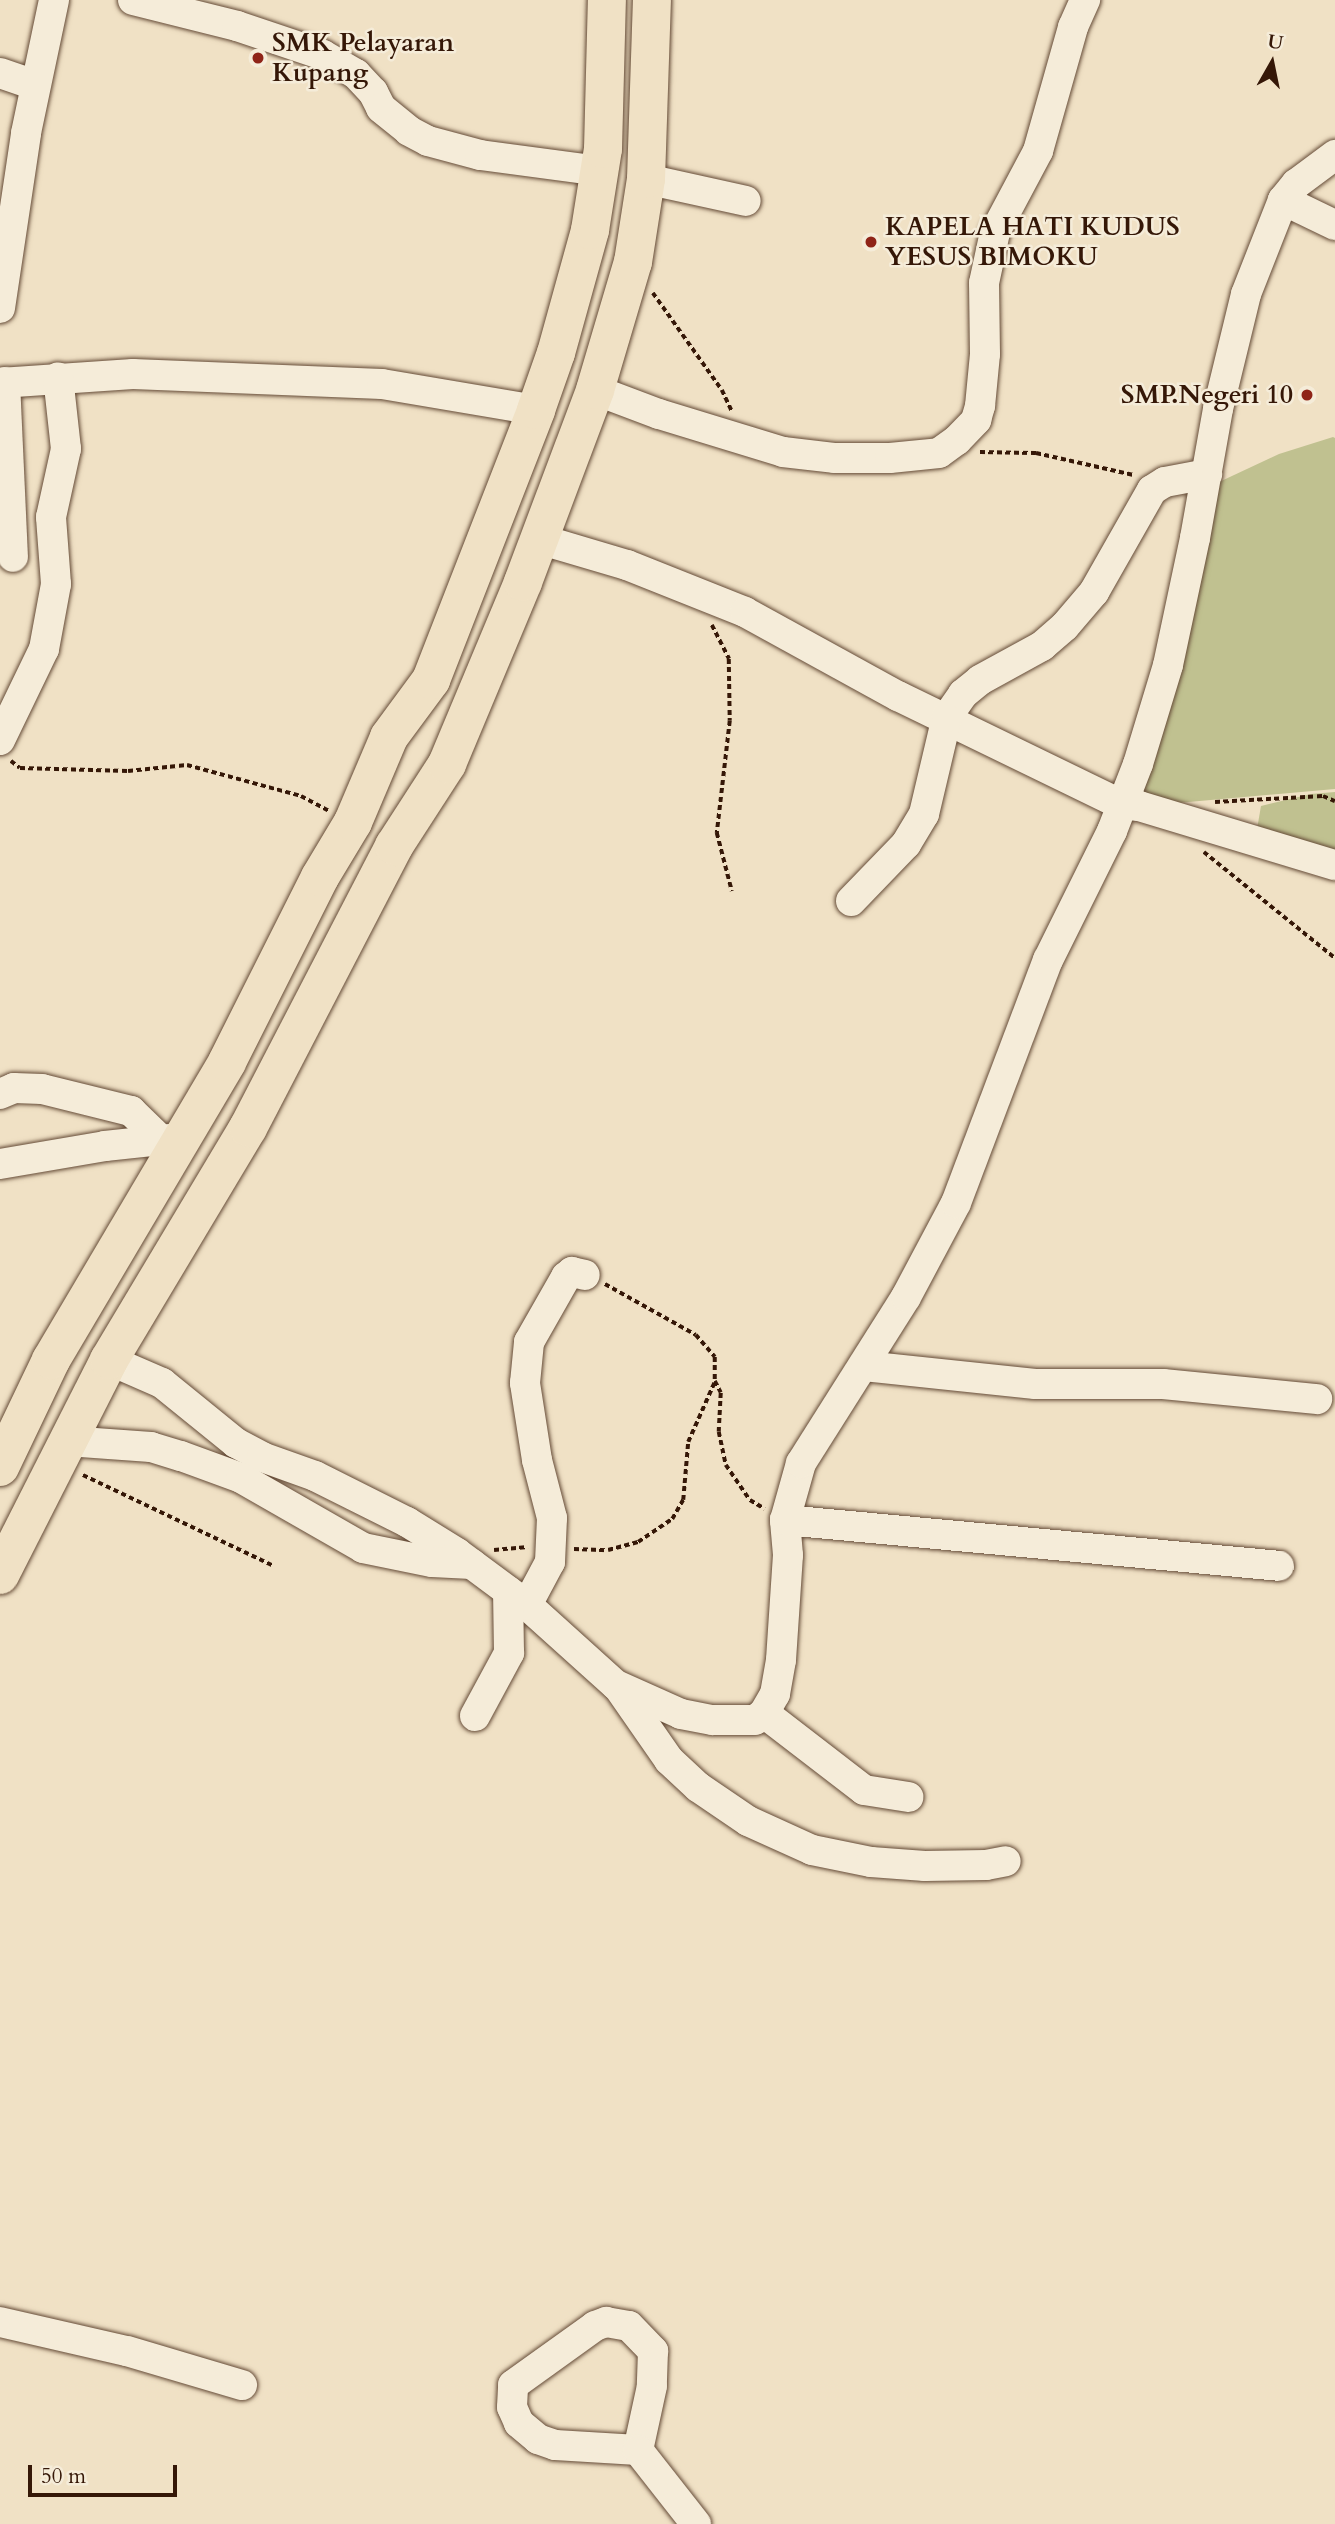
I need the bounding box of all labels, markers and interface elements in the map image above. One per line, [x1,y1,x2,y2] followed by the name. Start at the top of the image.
[272,27,454,88] place label: SMK Pelayaran Kupang
[1237,28,1307,98] north arrow
[1266,28,1285,56] text: U
[250,50,266,66] marker: SMK Pelayaran Kupang
[885,211,1180,272] place label: KAPELA HATI KUDUS YESUS BIMOKU
[863,234,879,250] marker: KAPELA HATI KUDUS YESUS BIMOKU
[1121,379,1293,411] place label: SMP.Negeri 10
[1299,387,1315,403] marker: SMP.Negeri 10
[32,2450,180,2494] scale bar
[41,2462,86,2491] text: 50 m

